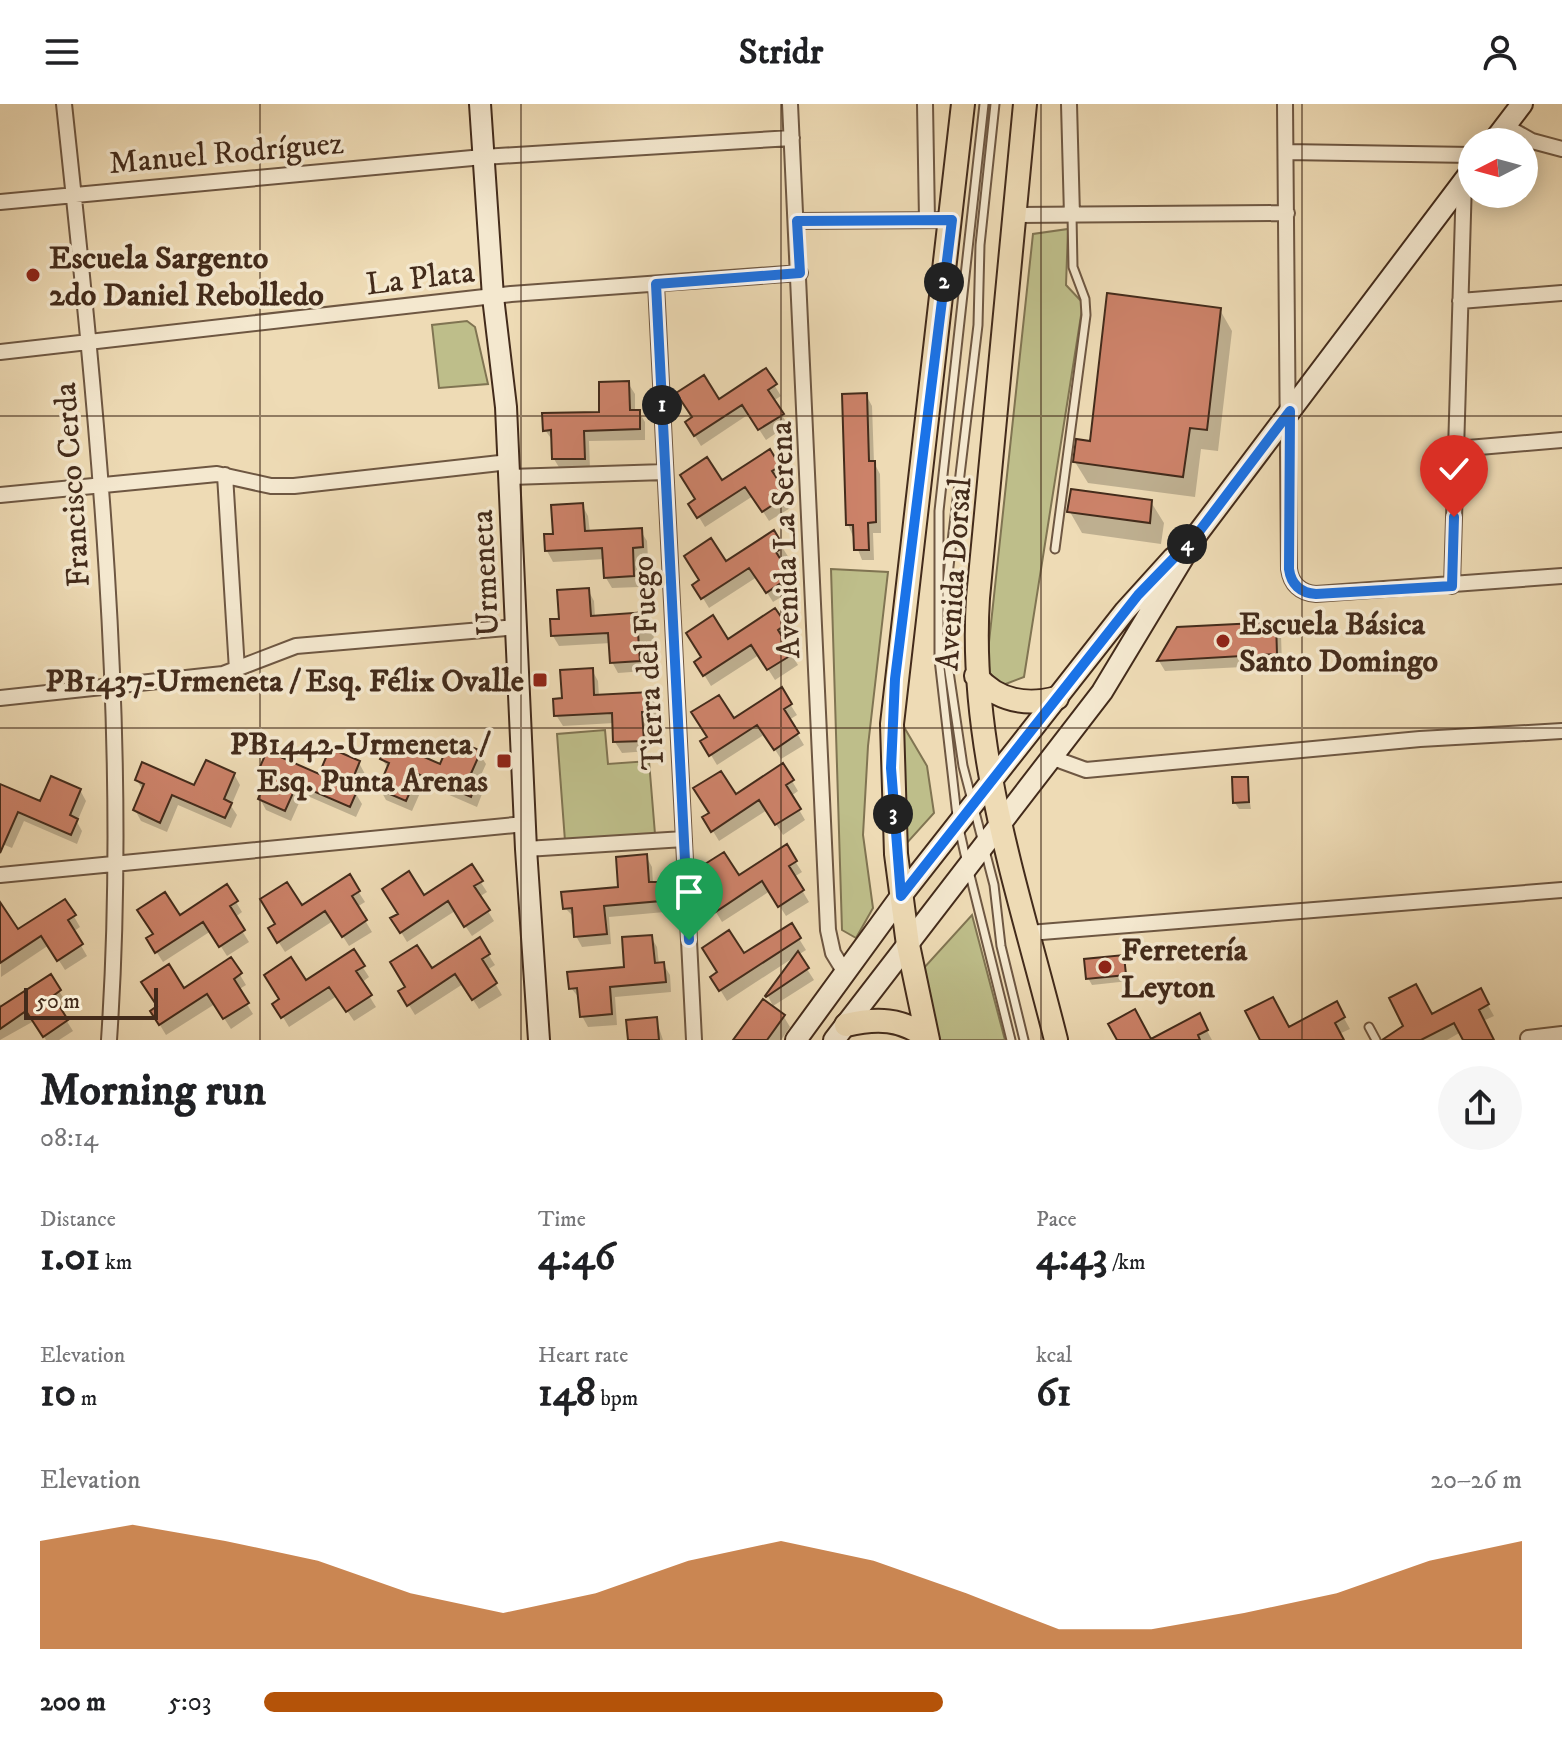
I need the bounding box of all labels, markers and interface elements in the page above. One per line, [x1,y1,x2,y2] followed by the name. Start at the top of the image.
[40,30,84,74] icon: menu
[739,30,823,75] text: Stridr
[1478,30,1522,74] icon: person
[107,124,345,184] street label: Manuel Rodríguez
[1458,128,1538,208] north arrow
[1458,128,1538,208] map controls
[49,239,324,316] place label: Escuela Sargento 2do Daniel Rebolledo
[364,252,477,305] street label: La Plata
[924,262,964,302] pin: 2
[24,266,42,284] marker: Escuela Sargento 2do Daniel Rebolledo
[939,268,949,295] text: 2
[46,381,100,588] street label: Francisco Cerda
[642,385,682,425] pin: 1
[658,391,666,418] text: 1
[762,420,810,659] street label: Avenida La Serena
[1420,435,1488,517] pin
[1432,447,1476,491] icon: check
[928,476,982,672] street label: Avenida Dorsal
[463,508,509,637] street label: Urmeneta
[1167,524,1207,564] pin: 4
[1181,530,1193,557] text: 4
[623,555,675,771] street label: Tierra del Fuego
[1239,605,1438,682] place label: Escuela Básica Santo Domingo
[1214,632,1232,650] marker: Escuela Básica Santo Domingo
[45,662,524,702] place label: PB1437-Urmeneta / Esq. Félix Ovalle
[531,671,549,689] marker: PB1437-Urmeneta / Esq. Félix Ovalle
[230,725,491,802] place label: PB1442-Urmeneta / Esq. Punta Arenas
[495,752,513,770] marker: PB1442-Urmeneta / Esq. Punta Arenas
[873,794,913,834] pin: 3
[889,800,897,827] text: 3
[655,858,723,940] pin
[667,870,711,914] icon: arrive
[1121,931,1248,1008] place label: Ferretería Leyton
[1096,958,1114,976] marker: Ferretería Leyton
[24,984,158,1020] scale bar
[36,988,80,1015] text: 50 m
[40,1064,266,1119] text: Morning run
[1438,1066,1522,1150] button: share
[40,1122,98,1155] text: 08:14
[40,1206,116,1233] text: Distance
[538,1206,586,1233] text: Time
[1036,1206,1077,1233] text: Pace
[40,1233,100,1283] text: 1.01
[538,1233,615,1283] text: 4:46
[1036,1233,1107,1283] text: 4:43
[100,1249,132,1276] text: km
[1107,1249,1146,1276] text: /km
[40,1342,125,1369] text: Elevation
[538,1342,628,1369] text: Heart rate
[1036,1342,1072,1369] text: kcal
[40,1369,76,1419] text: 10
[538,1369,596,1419] text: 148
[1036,1369,1071,1419] text: 61
[76,1385,97,1412] text: m
[596,1385,638,1412] text: bpm
[40,1464,141,1497] text: Elevation
[1430,1464,1522,1497] text: 20–26 m
[40,1686,106,1719] text: 200 m
[168,1686,211,1719] text: 5:03

